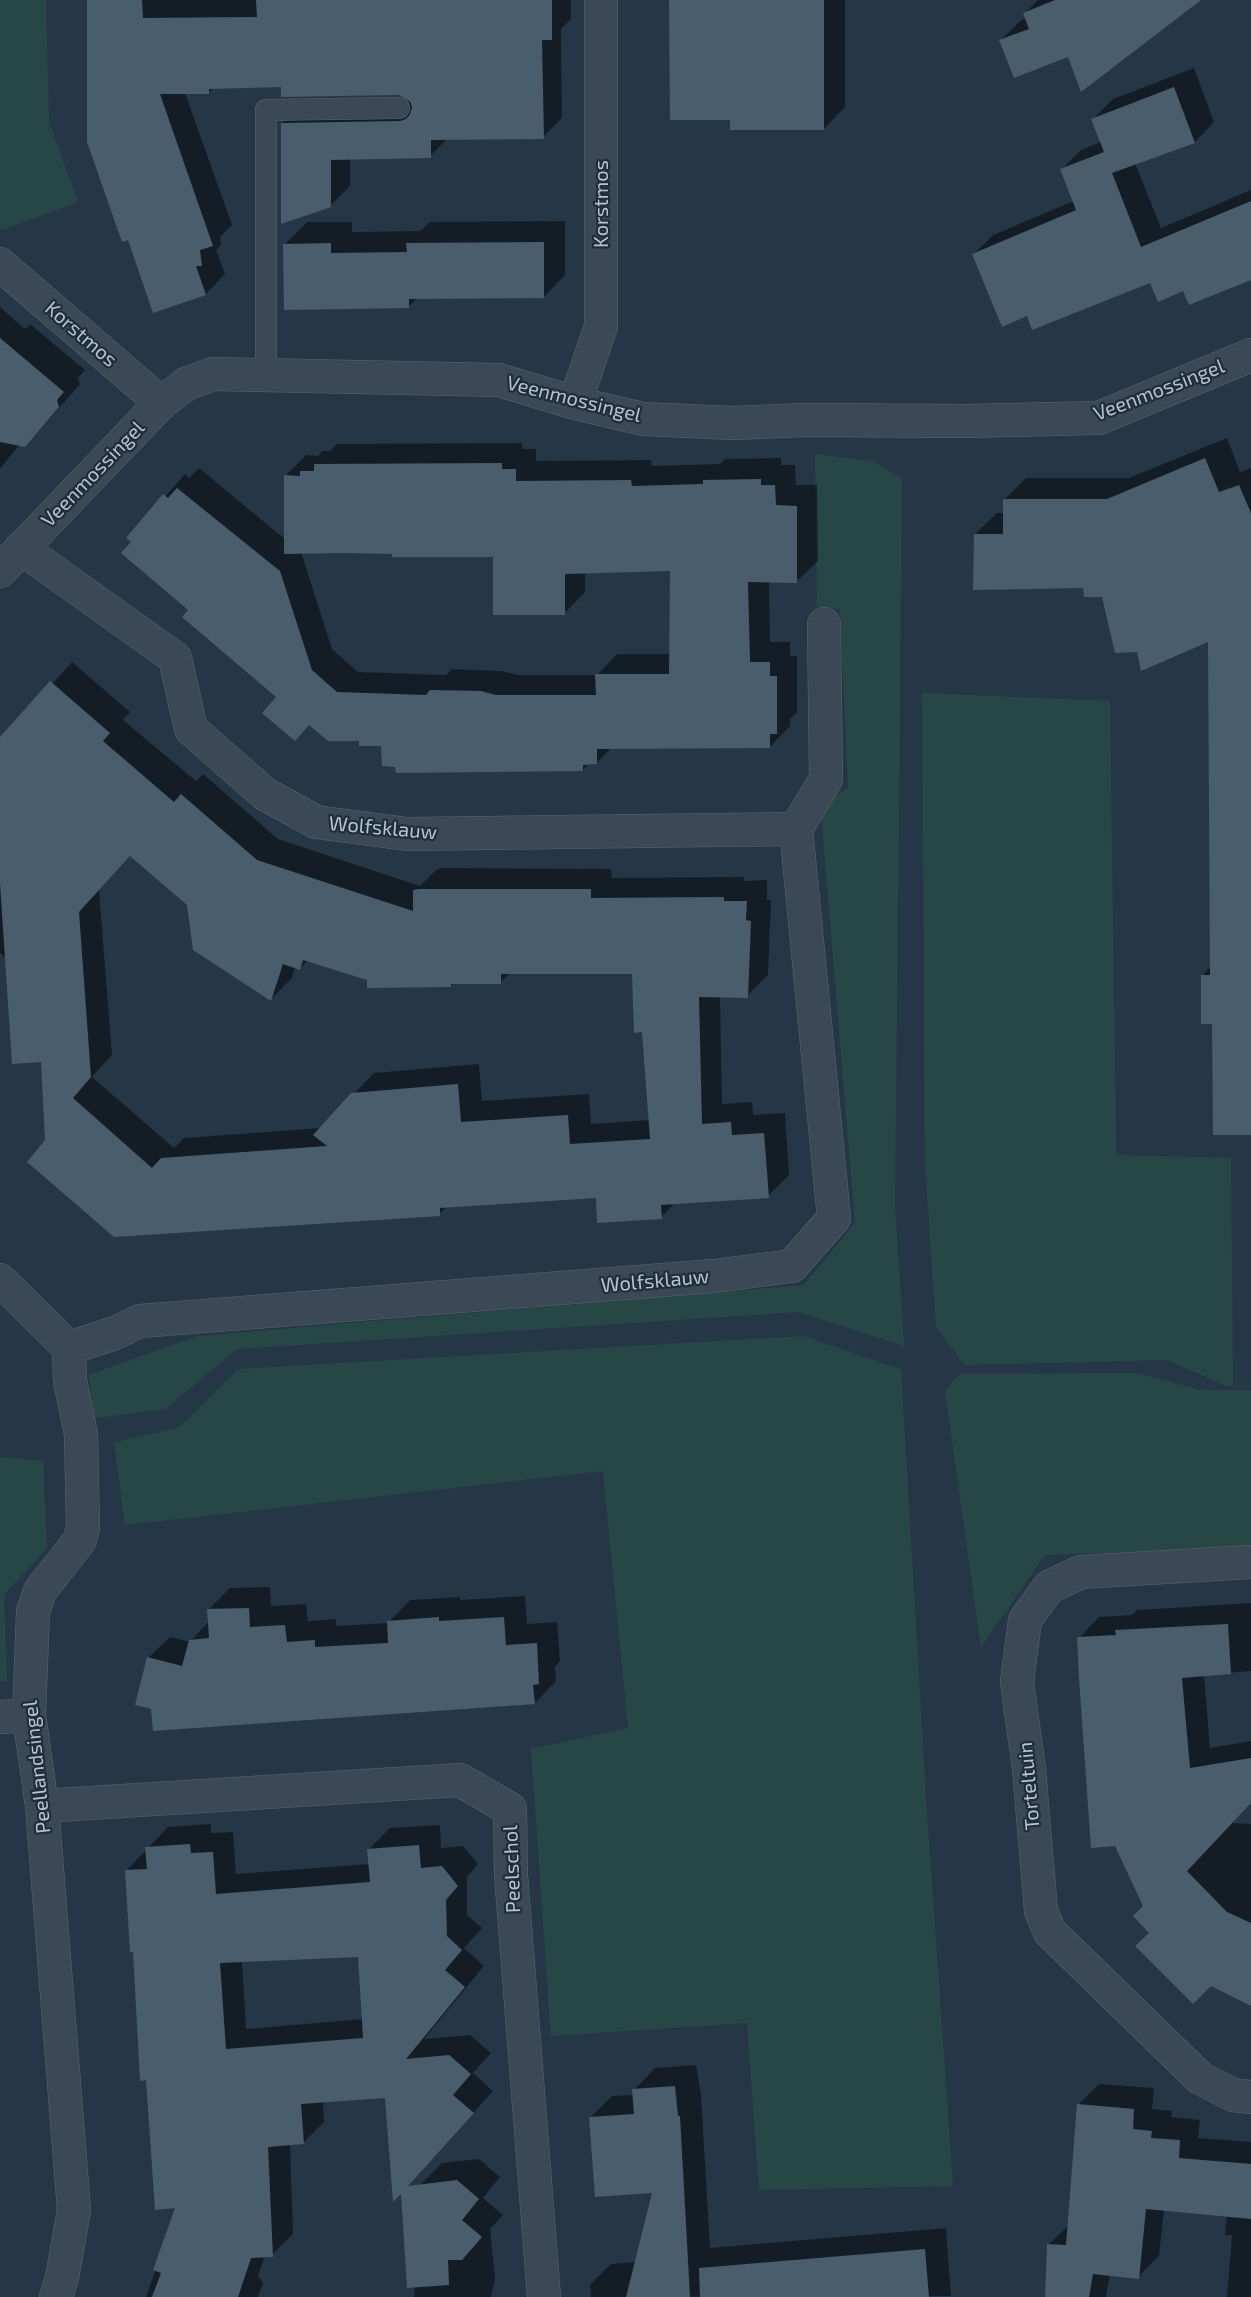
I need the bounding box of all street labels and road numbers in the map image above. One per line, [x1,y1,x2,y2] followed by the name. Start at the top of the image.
[589,160,613,248] street label: Korstmos
[40,296,122,372] street label: Korstmos
[1090,354,1228,426] street label: Veenmossingel
[504,371,644,427] street label: Veenmossingel
[36,416,150,532] street label: Veenmossingel
[328,811,438,845] street label: Wolfsklauw
[600,1264,710,1298] street label: Wolfsklauw
[18,1699,56,1835] street label: Peellandsingel
[1013,1741,1045,1831] street label: Torteltuin
[498,1825,526,1913] street label: Peelschol

